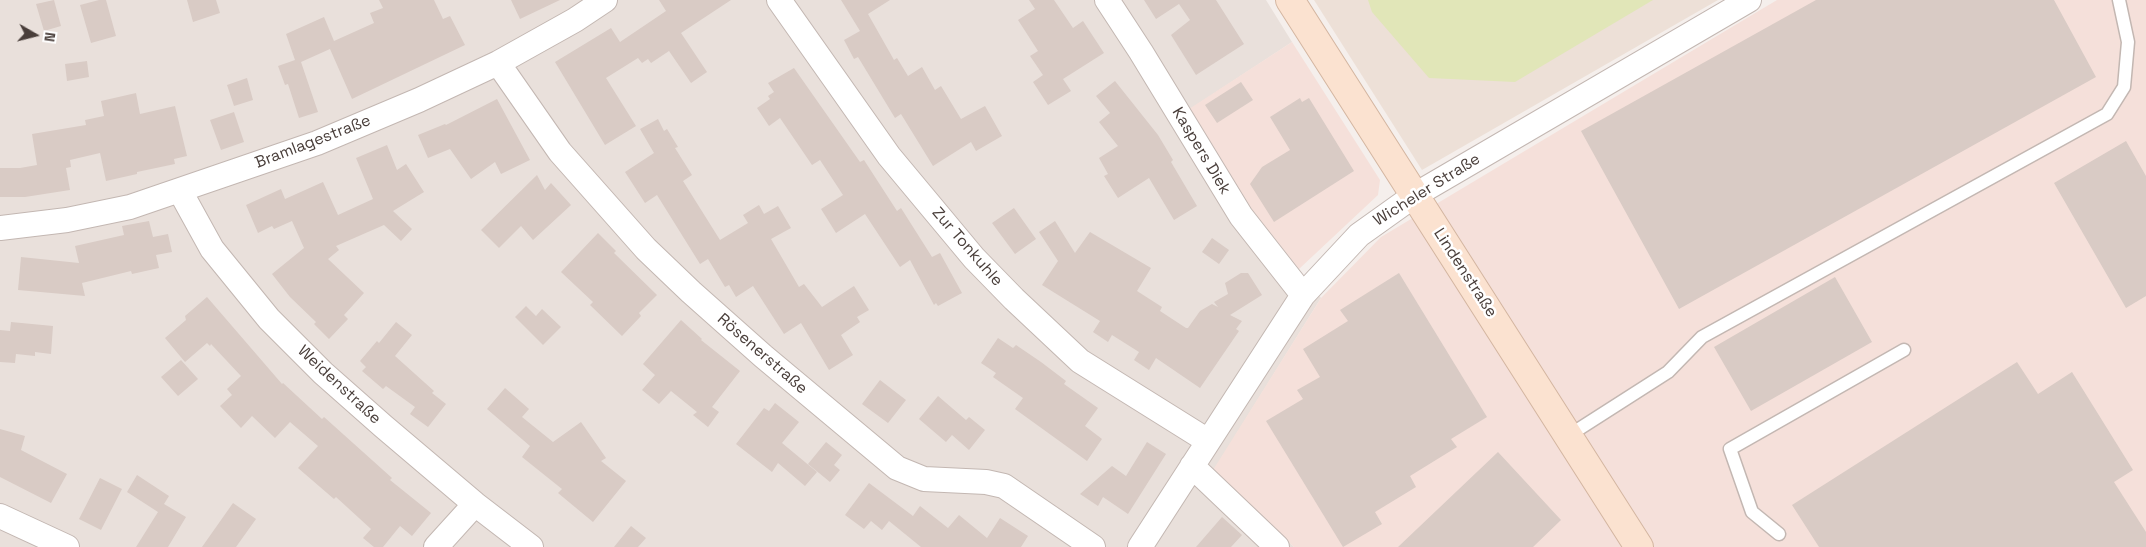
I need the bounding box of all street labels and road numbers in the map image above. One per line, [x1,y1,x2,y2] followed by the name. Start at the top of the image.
[1168,104,1234,198] street label: Kaspers Diek
[253,111,373,173] street label: Bramlagestraße
[1370,150,1484,230] street label: Wicheler Straße
[928,204,1006,290] street label: Zur Tonkuhle
[1429,225,1501,321] street label: Lindenstraße
[713,310,811,398] street label: Rösenerstraße
[293,342,385,428] street label: Weidenstraße

